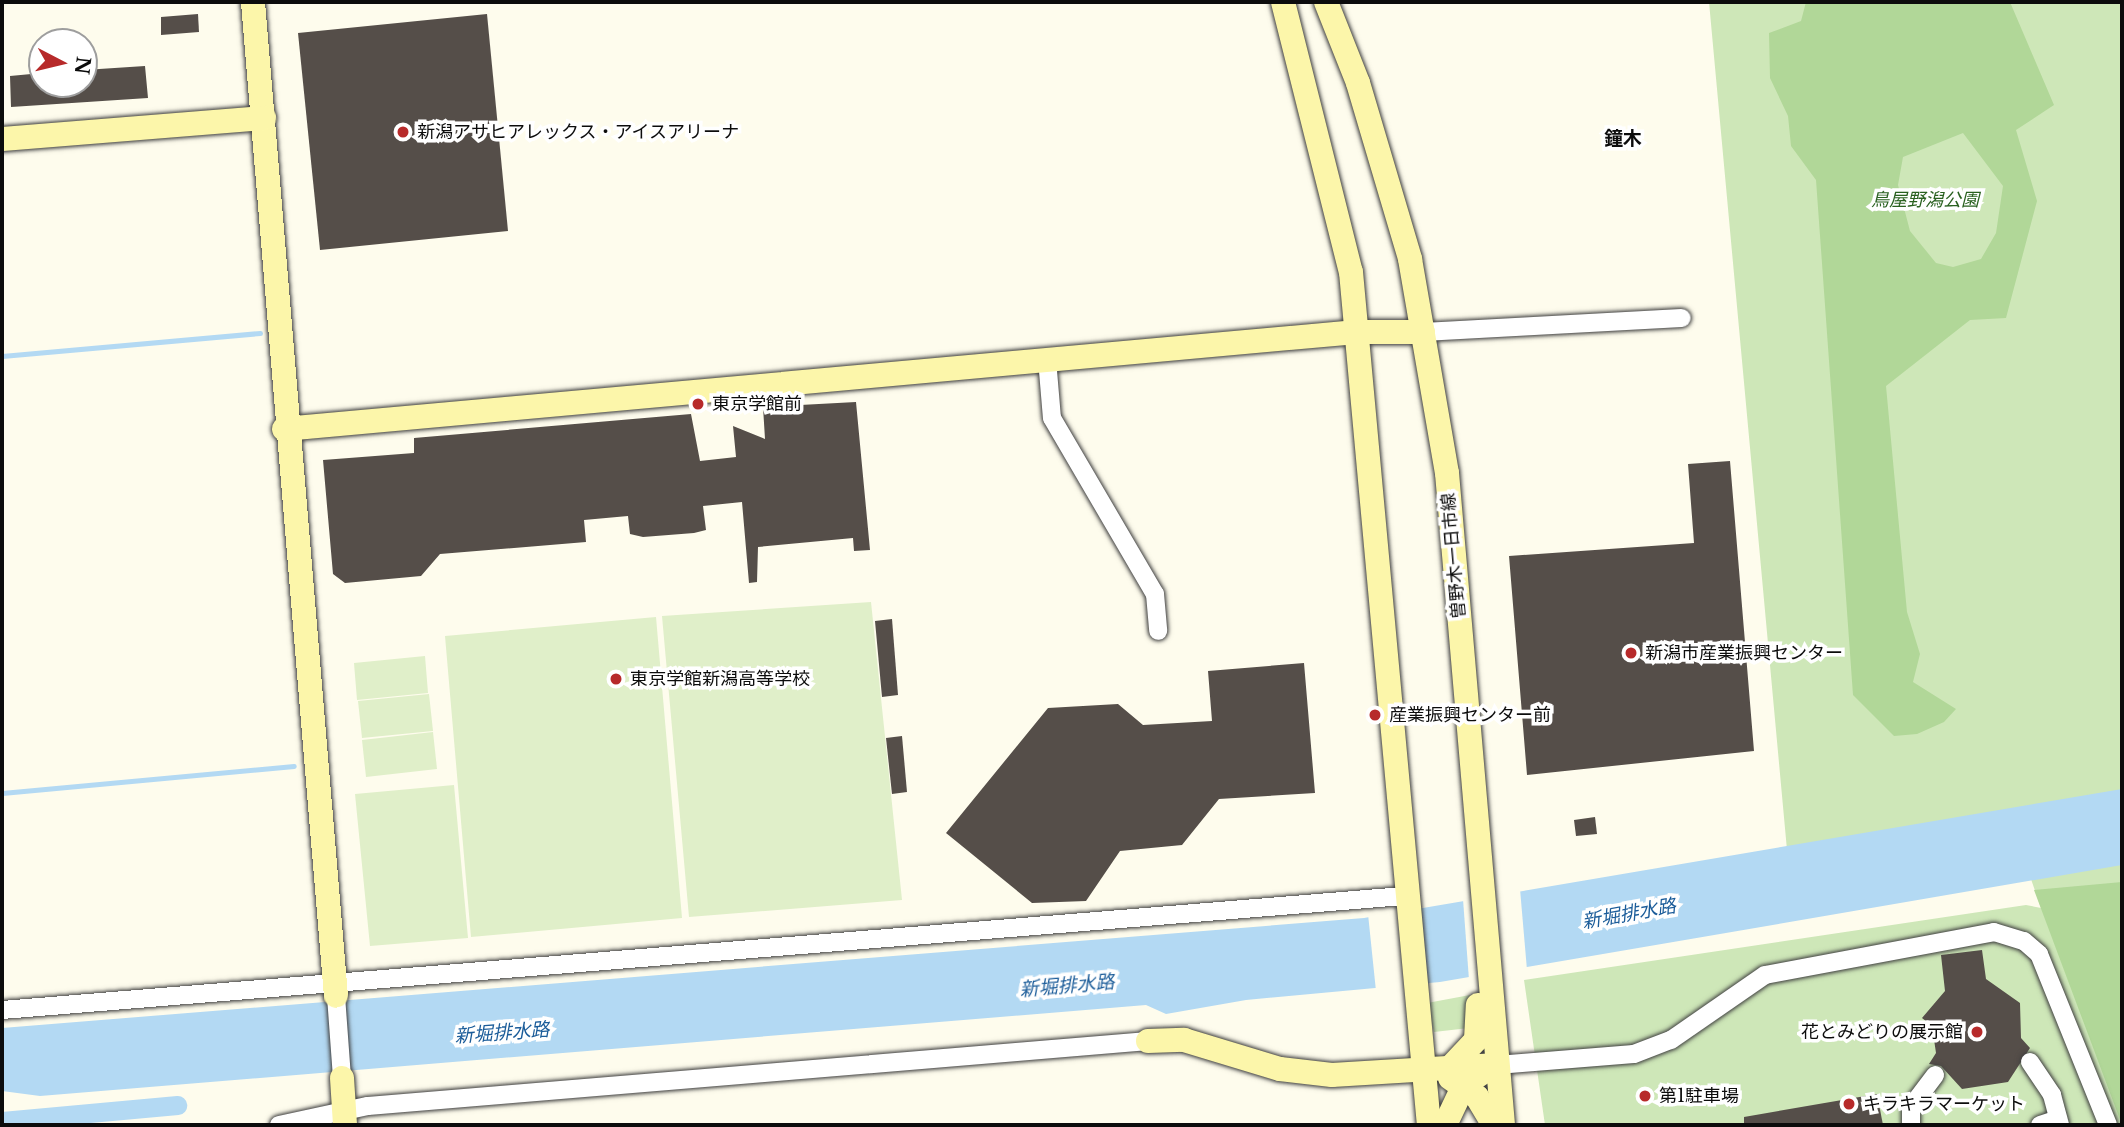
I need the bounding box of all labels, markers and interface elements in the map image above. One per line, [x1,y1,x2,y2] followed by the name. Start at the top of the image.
[28,28,98,98] north arrow
[70,55,95,76] text: N
[417,121,741,143] place label: 新潟アサヒアレックス・アイスアリーナ
[395,124,411,140] marker: 新潟アサヒアレックス・アイスアリーナ
[1604,128,1642,150] district label: 鐘木
[1871,189,1979,211] park label: 鳥屋野潟公園
[712,393,802,415] place label: 東京学館前
[690,396,706,412] marker: 東京学館前
[1438,492,1470,620] street label: 曽野木一日市線
[1645,642,1843,664] place label: 新潟市産業振興センター
[1623,645,1639,661] marker: 新潟市産業振興センター
[630,668,810,690] place label: 東京学館新潟高等学校
[608,671,624,687] marker: 東京学館新潟高等学校
[1389,704,1551,726] place label: 産業振興センター前
[1367,707,1383,723] marker: 産業振興センター前
[1580,895,1678,933] water label: 新堀排水路
[1019,971,1115,1001] water label: 新堀排水路
[454,1018,550,1048] water label: 新堀排水路
[1801,1021,1963,1043] place label: 花とみどりの展示館
[1969,1024,1985,1040] marker: 花とみどりの展示館
[1659,1085,1739,1107] place label: 第1駐車場
[1637,1088,1653,1104] marker: 第1駐車場
[1863,1093,2025,1115] place label: キラキラマーケット
[1841,1096,1857,1112] marker: キラキラマーケット

